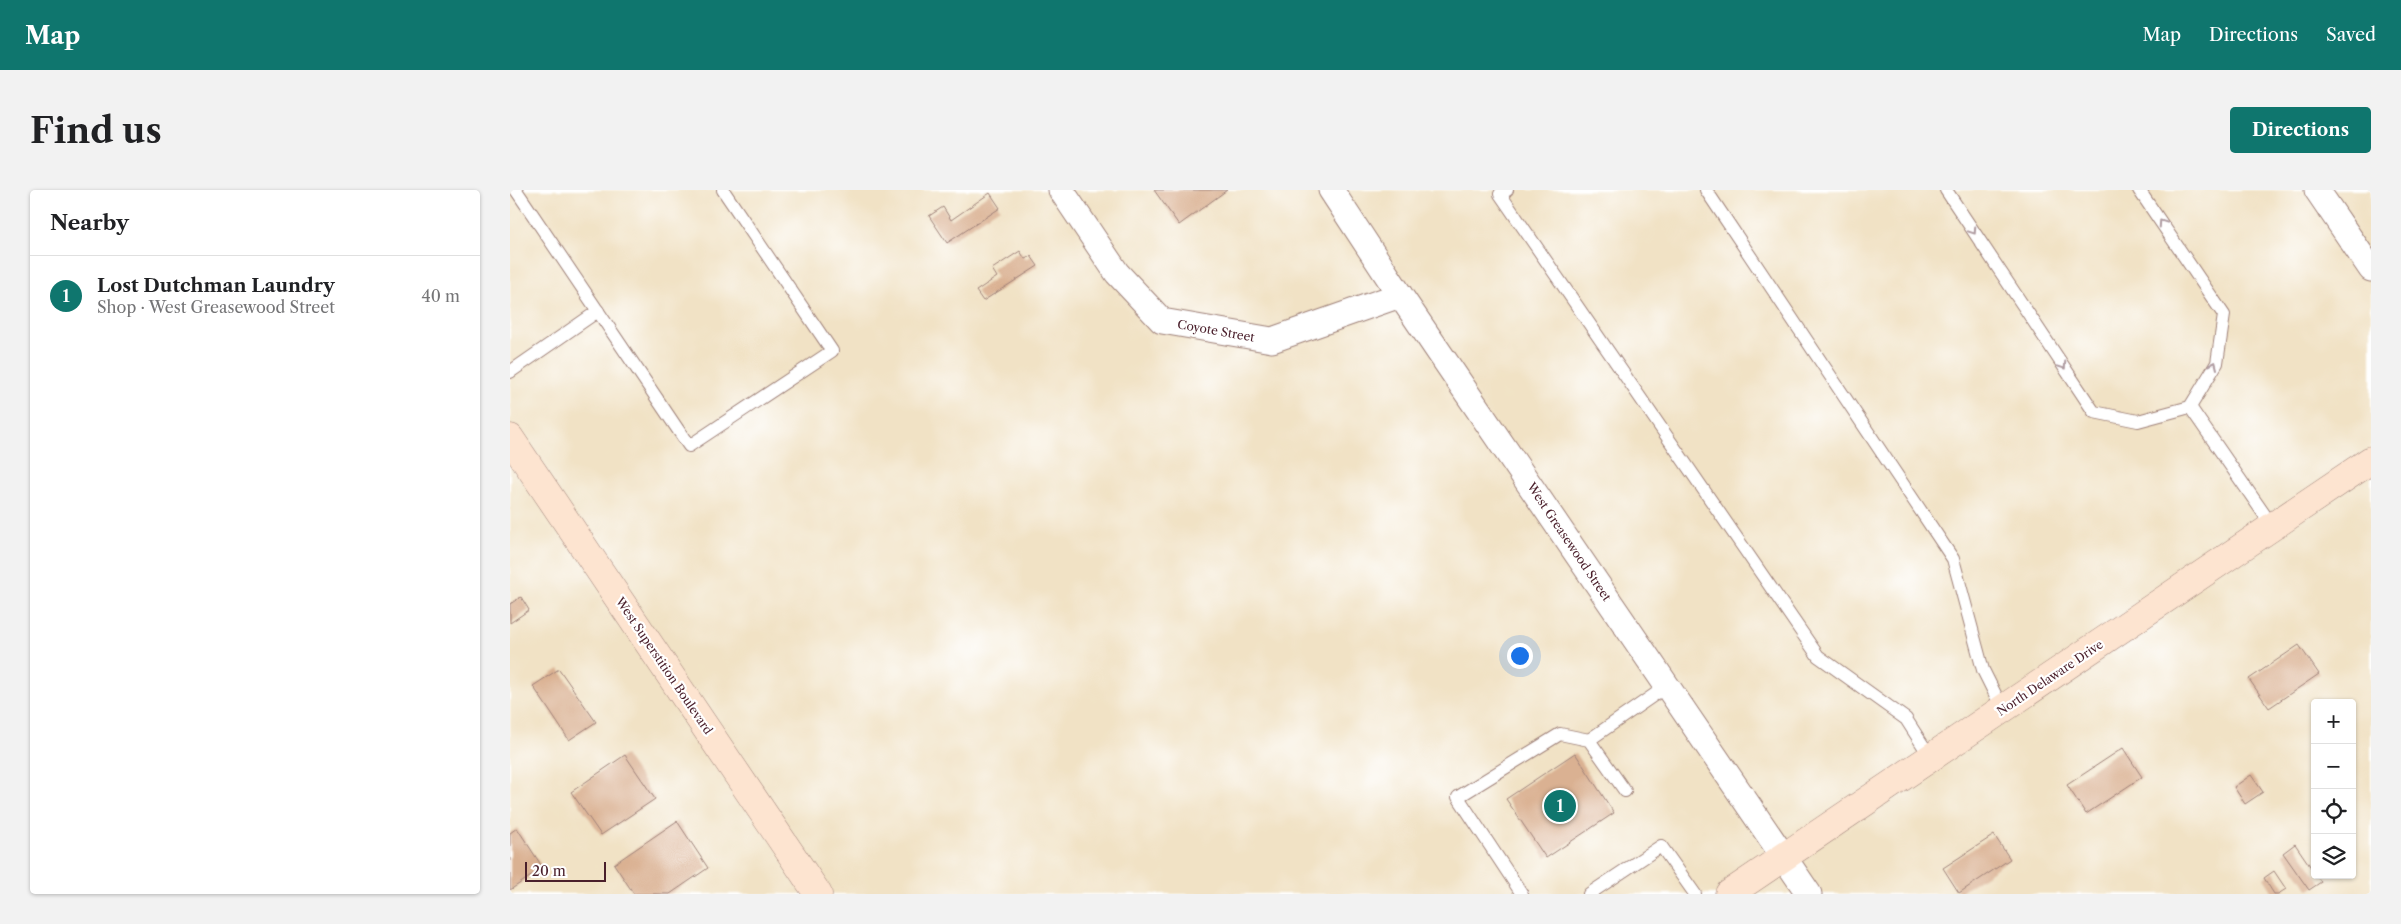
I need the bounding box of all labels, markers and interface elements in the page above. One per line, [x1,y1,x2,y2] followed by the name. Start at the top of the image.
[25,21,80,50] text: Map
[2142,24,2181,46] text: Map
[2209,24,2298,46] text: Directions
[2326,24,2376,46] text: Saved
[2230,107,2371,153] button: Directions
[30,109,162,152] text: Find us
[50,210,129,235] text: Nearby
[2159,220,2168,229] one-way arrow
[1967,225,1976,234] one-way arrow
[97,274,335,297] text: Lost Dutchman Laundry
[62,286,70,306] text: 1
[421,286,460,306] text: 40 m
[97,297,335,317] text: Shop · West Greasewood Street
[1176,316,1257,345] street label: Coyote Street
[2057,360,2067,369] one-way arrow
[2208,361,2219,370] one-way arrow
[1524,479,1615,604] street label: West Greasewood Street
[612,594,716,738] street label: West Superstition Boulevard
[1994,636,2106,719] street label: North Delaware Drive
[1507,643,1533,669] your location
[2311,699,2356,879] map controls
[2311,699,2356,744] button: +
[2311,744,2356,789] button: −
[1544,787,1576,825] pin: 1
[2311,789,2356,834] button: locate
[2311,834,2356,879] button: layers
[525,859,606,882] scale bar
[532,862,566,880] text: 20 m

